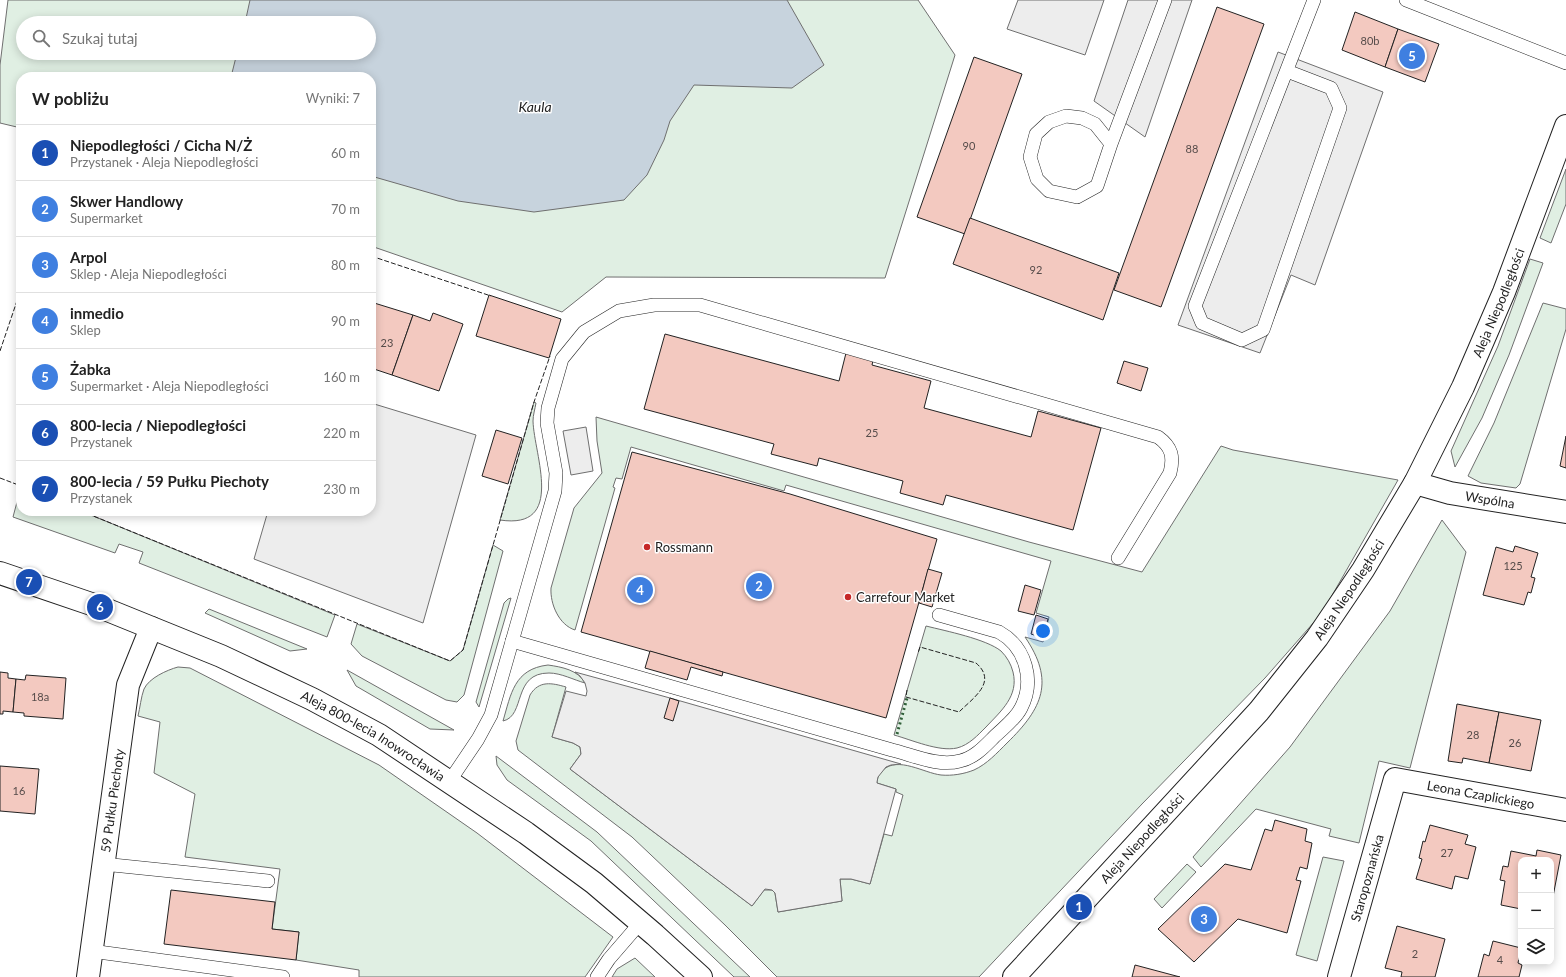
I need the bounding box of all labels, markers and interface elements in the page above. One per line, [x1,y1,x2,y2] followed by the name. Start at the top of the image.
[16,16,376,60] search box
[30,27,52,49] icon: search
[62,29,138,47] text: Szukaj tutaj
[1361,34,1379,47] house number: 80b
[1399,41,1425,71] pin: 5
[32,88,109,109] text: W pobliżu
[306,90,360,106] text: Wyniki: 7
[518,98,552,115] water label: Kaula
[70,136,252,154] text: Niepodległości / Cicha N/Ż
[963,139,976,152] house number: 90
[1186,142,1198,155] house number: 88
[41,145,49,161] text: 1
[331,145,360,161] text: 60 m
[70,154,258,170] text: Przystanek · Aleja Niepodległości
[70,192,183,210] text: Skwer Handlowy
[41,201,49,217] text: 2
[331,201,360,217] text: 70 m
[70,210,143,226] text: Supermarket
[1469,246,1528,360] street label: Aleja Niepodległości
[70,248,107,266] text: Arpol
[41,257,49,273] text: 3
[331,257,360,273] text: 80 m
[1030,263,1042,276] house number: 92
[70,266,227,282] text: Sklep · Aleja Niepodległości
[70,304,124,322] text: inmedio
[41,313,49,329] text: 4
[331,313,360,329] text: 90 m
[70,322,101,338] text: Sklep
[381,336,393,349] house number: 23
[70,360,111,378] text: Żabka
[41,369,49,385] text: 5
[323,369,360,385] text: 160 m
[70,378,269,394] text: Supermarket · Aleja Niepodległości
[70,416,246,434] text: 800-lecia / Niepodległości
[41,425,49,441] text: 6
[323,425,360,441] text: 220 m
[866,426,878,439] house number: 25
[70,434,132,450] text: Przystanek
[70,472,269,490] text: 800-lecia / 59 Pułku Piechoty
[41,481,49,497] text: 7
[323,481,360,497] text: 230 m
[1464,488,1516,511] street label: Wspólna
[70,490,132,506] text: Przystanek
[1310,536,1387,643] street label: Aleja Niepodległości
[655,539,713,555] place label: Rossmann
[642,542,652,552] marker: Rossmann
[1503,559,1523,572] house number: 125
[16,567,42,597] pin: 7
[746,571,772,601] pin: 2
[627,575,653,605] pin: 4
[856,589,955,605] place label: Carrefour Market
[87,592,113,622] pin: 6
[843,592,853,602] marker: Carrefour Market
[1033,621,1053,641] your location
[298,687,448,785] street label: Aleja 800-lecia Inowrocławia
[31,690,49,703] house number: 18a
[1467,728,1479,741] house number: 28
[1509,736,1521,749] house number: 26
[97,747,127,854] street label: 59 Pułku Piechoty
[1426,777,1536,812] street label: Leona Czaplickiego
[13,784,25,797] house number: 16
[1097,790,1187,886] street label: Aleja Niepodległości
[1347,832,1387,923] street label: Staropoznańska
[1441,846,1453,859] house number: 27
[1518,857,1554,965] map controls
[1518,857,1554,893] button: +
[1066,892,1092,922] pin: 1
[1518,893,1554,929] button: −
[1191,904,1217,934] pin: 3
[1518,929,1554,965] button: layers
[1412,947,1418,960] house number: 2
[1497,953,1504,966] house number: 4

